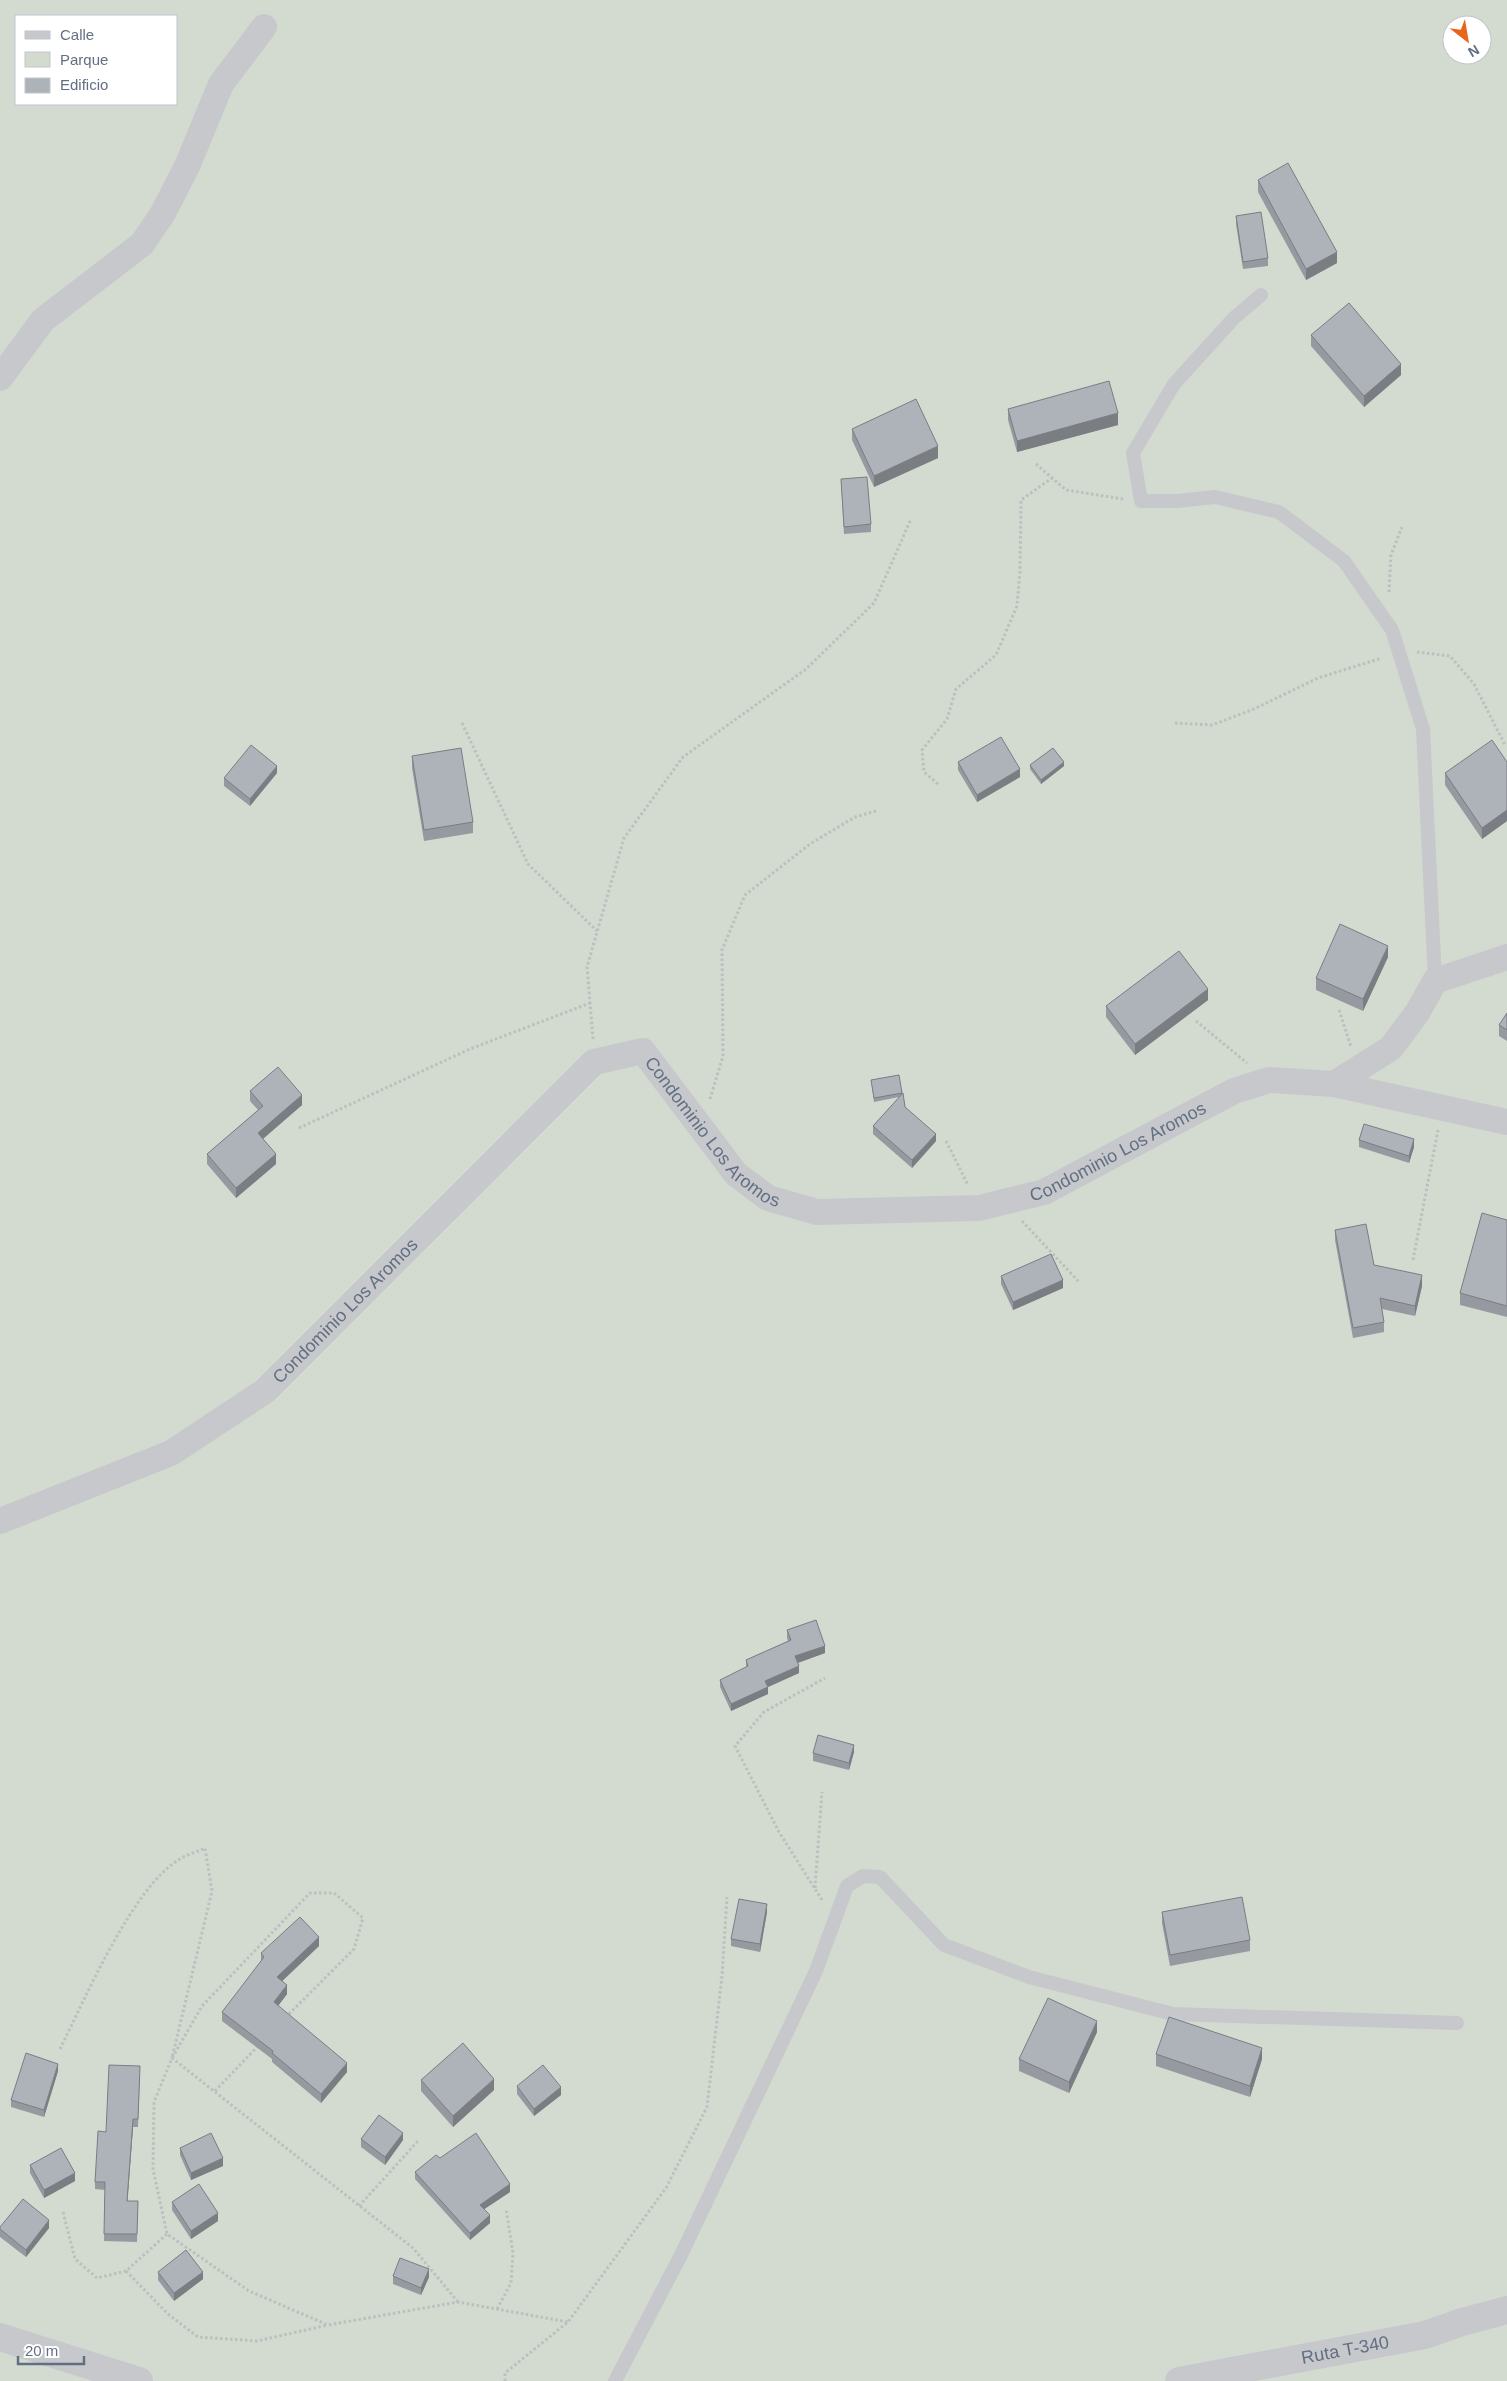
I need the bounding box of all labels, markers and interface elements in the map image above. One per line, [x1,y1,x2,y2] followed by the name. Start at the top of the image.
[15,15,178,105] legend
[1442,15,1492,65] north arrow
[60,26,94,43] text: Calle
[1465,42,1482,61] text: N
[60,51,108,68] text: Parque
[60,76,108,93] text: Edificio
[641,1053,782,1211] street label: Condominio Los Aromos
[1028,1098,1209,1205] street label: Condominio Los Aromos
[269,1234,422,1387] street label: Condominio Los Aromos
[1300,2332,1391,2368] street label: Ruta T-340
[18,2334,84,2366] scale bar
[25,2342,58,2359] text: 20 m

